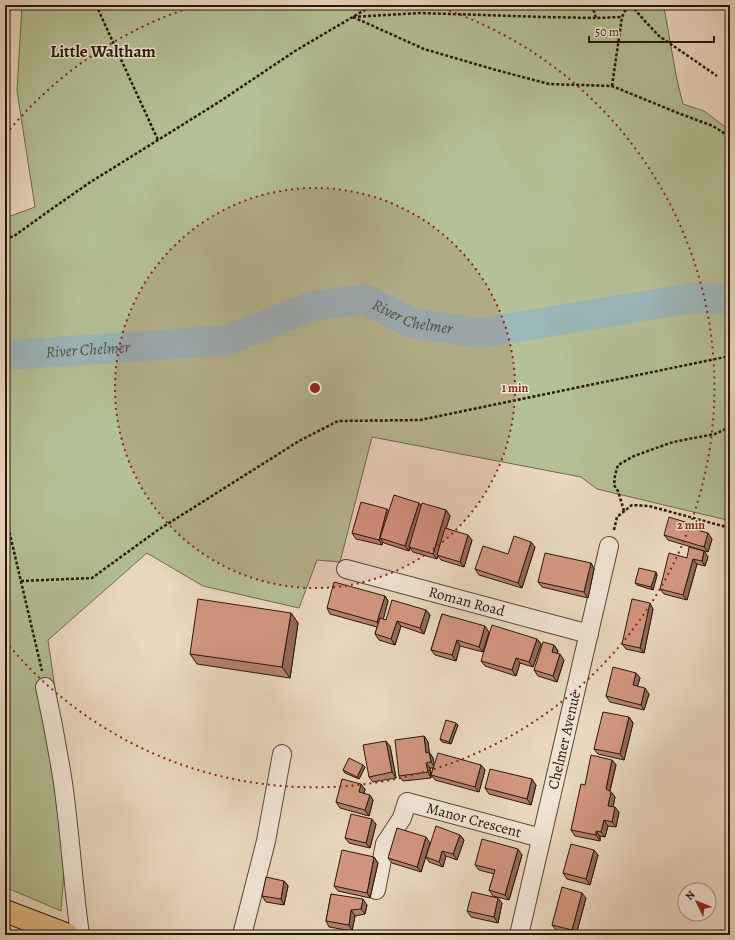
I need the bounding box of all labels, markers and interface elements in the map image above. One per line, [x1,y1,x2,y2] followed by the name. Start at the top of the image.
[589,18,714,44] scale bar
[595,24,619,40] text: 50 m
[50,40,156,63] district label: Little Waltham
[368,294,455,340] water label: River Chelmer
[45,336,131,363] water label: River Chelmer
[502,380,529,396] text: 1 min
[308,381,322,395] centre of rings
[677,517,705,533] text: 2 min
[426,582,508,621] street label: Roman Road
[543,689,585,791] street label: Chelmer Avenue
[424,798,524,842] street label: Manor Crescent
[677,882,717,922] north arrow
[682,887,698,904] text: N

